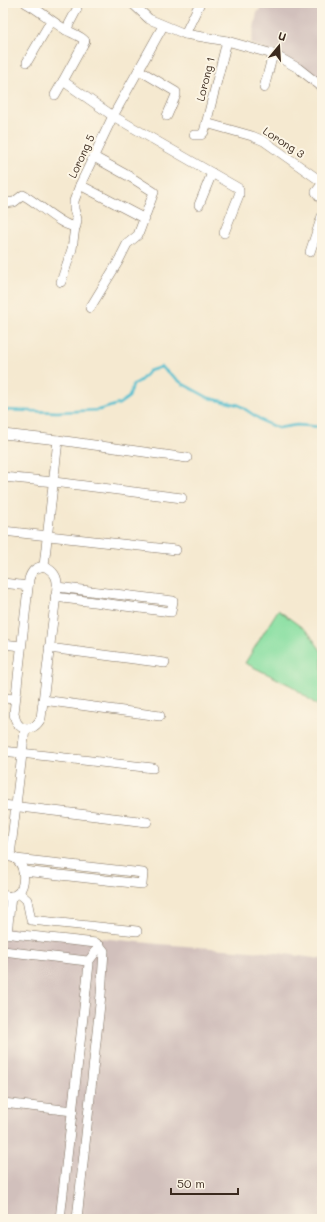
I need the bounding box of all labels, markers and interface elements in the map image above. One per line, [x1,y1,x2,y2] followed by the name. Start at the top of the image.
[259,26,299,66] north arrow
[276,28,288,44] text: U
[192,55,218,103] street label: Lorong 1
[260,123,308,161] street label: Lorong 3
[64,132,98,180] street label: Lorong 5
[171,1170,238,1196] scale bar
[177,1175,205,1191] text: 50 m

